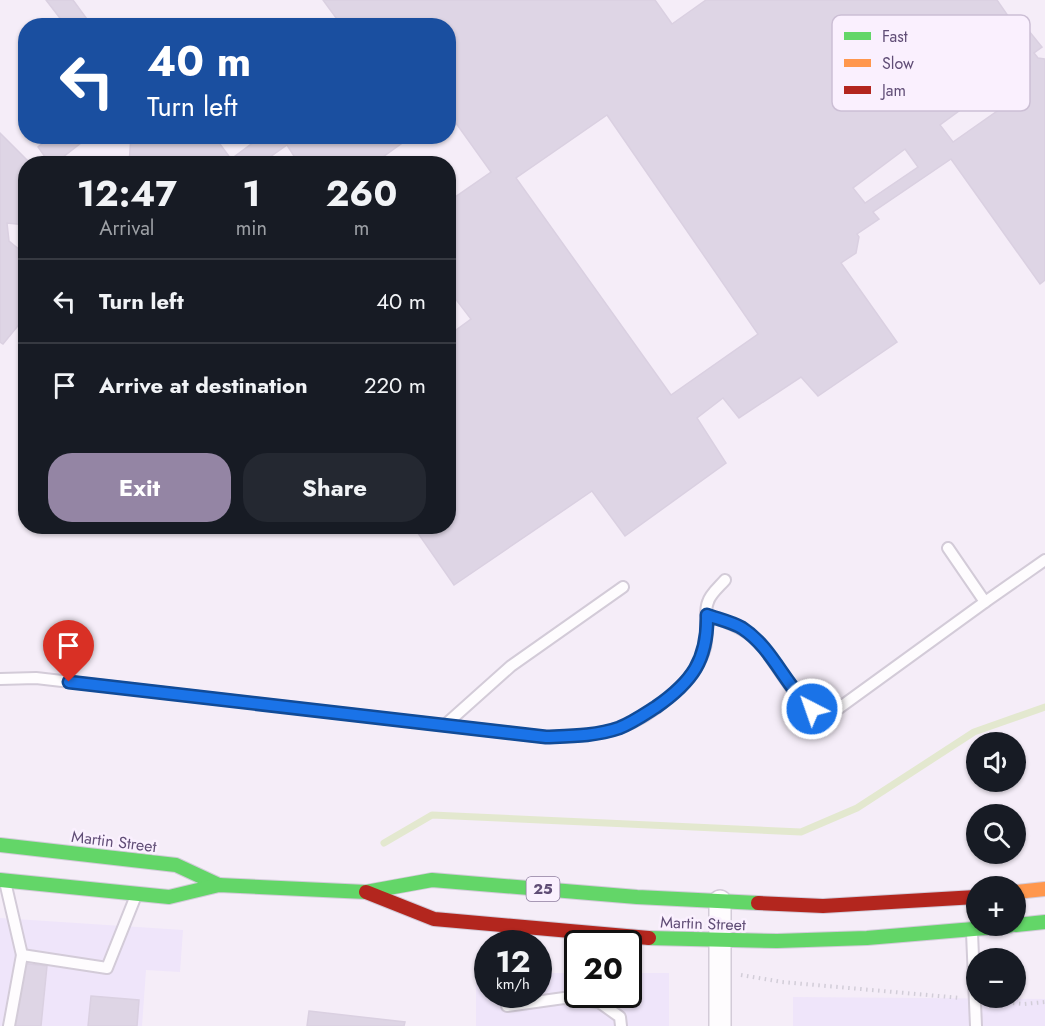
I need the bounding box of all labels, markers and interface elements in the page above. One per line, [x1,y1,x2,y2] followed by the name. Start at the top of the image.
[832,15,1030,111] legend
[882,25,908,48] text: Fast
[147,31,251,92] text: 40 m
[48,42,126,120] icon: left
[882,52,914,75] text: Slow
[880,79,906,102] text: Jam
[147,87,237,126] text: Turn left
[77,167,177,219] text: 12:47
[242,167,261,219] text: 1
[326,167,397,219] text: 260
[99,214,154,243] text: Arrival
[236,214,267,243] text: min
[354,214,369,243] text: m
[48,285,81,318] icon: left
[99,285,184,317] text: Turn left
[376,285,426,317] text: 40 m
[48,369,81,402] icon: arrive
[99,369,308,401] text: Arrive at destination
[364,369,426,401] text: 220 m
[48,453,231,522] button: Exit
[243,453,426,522] button: Share
[43,620,94,682] pin
[52,629,85,662] icon: arrive
[780,677,844,741] position arrow
[966,732,1026,1008] map controls
[966,732,1026,792] button: sound
[966,804,1026,864] button: search
[70,825,158,858] street label: Martin Street
[966,876,1026,936] button: +
[526,877,560,901] road number: 25
[660,911,746,936] street label: Martin Street
[564,930,642,1008] speed limit sign: 20
[496,940,530,983] text: 12
[966,948,1026,1008] button: −
[496,973,530,995] text: km/h

